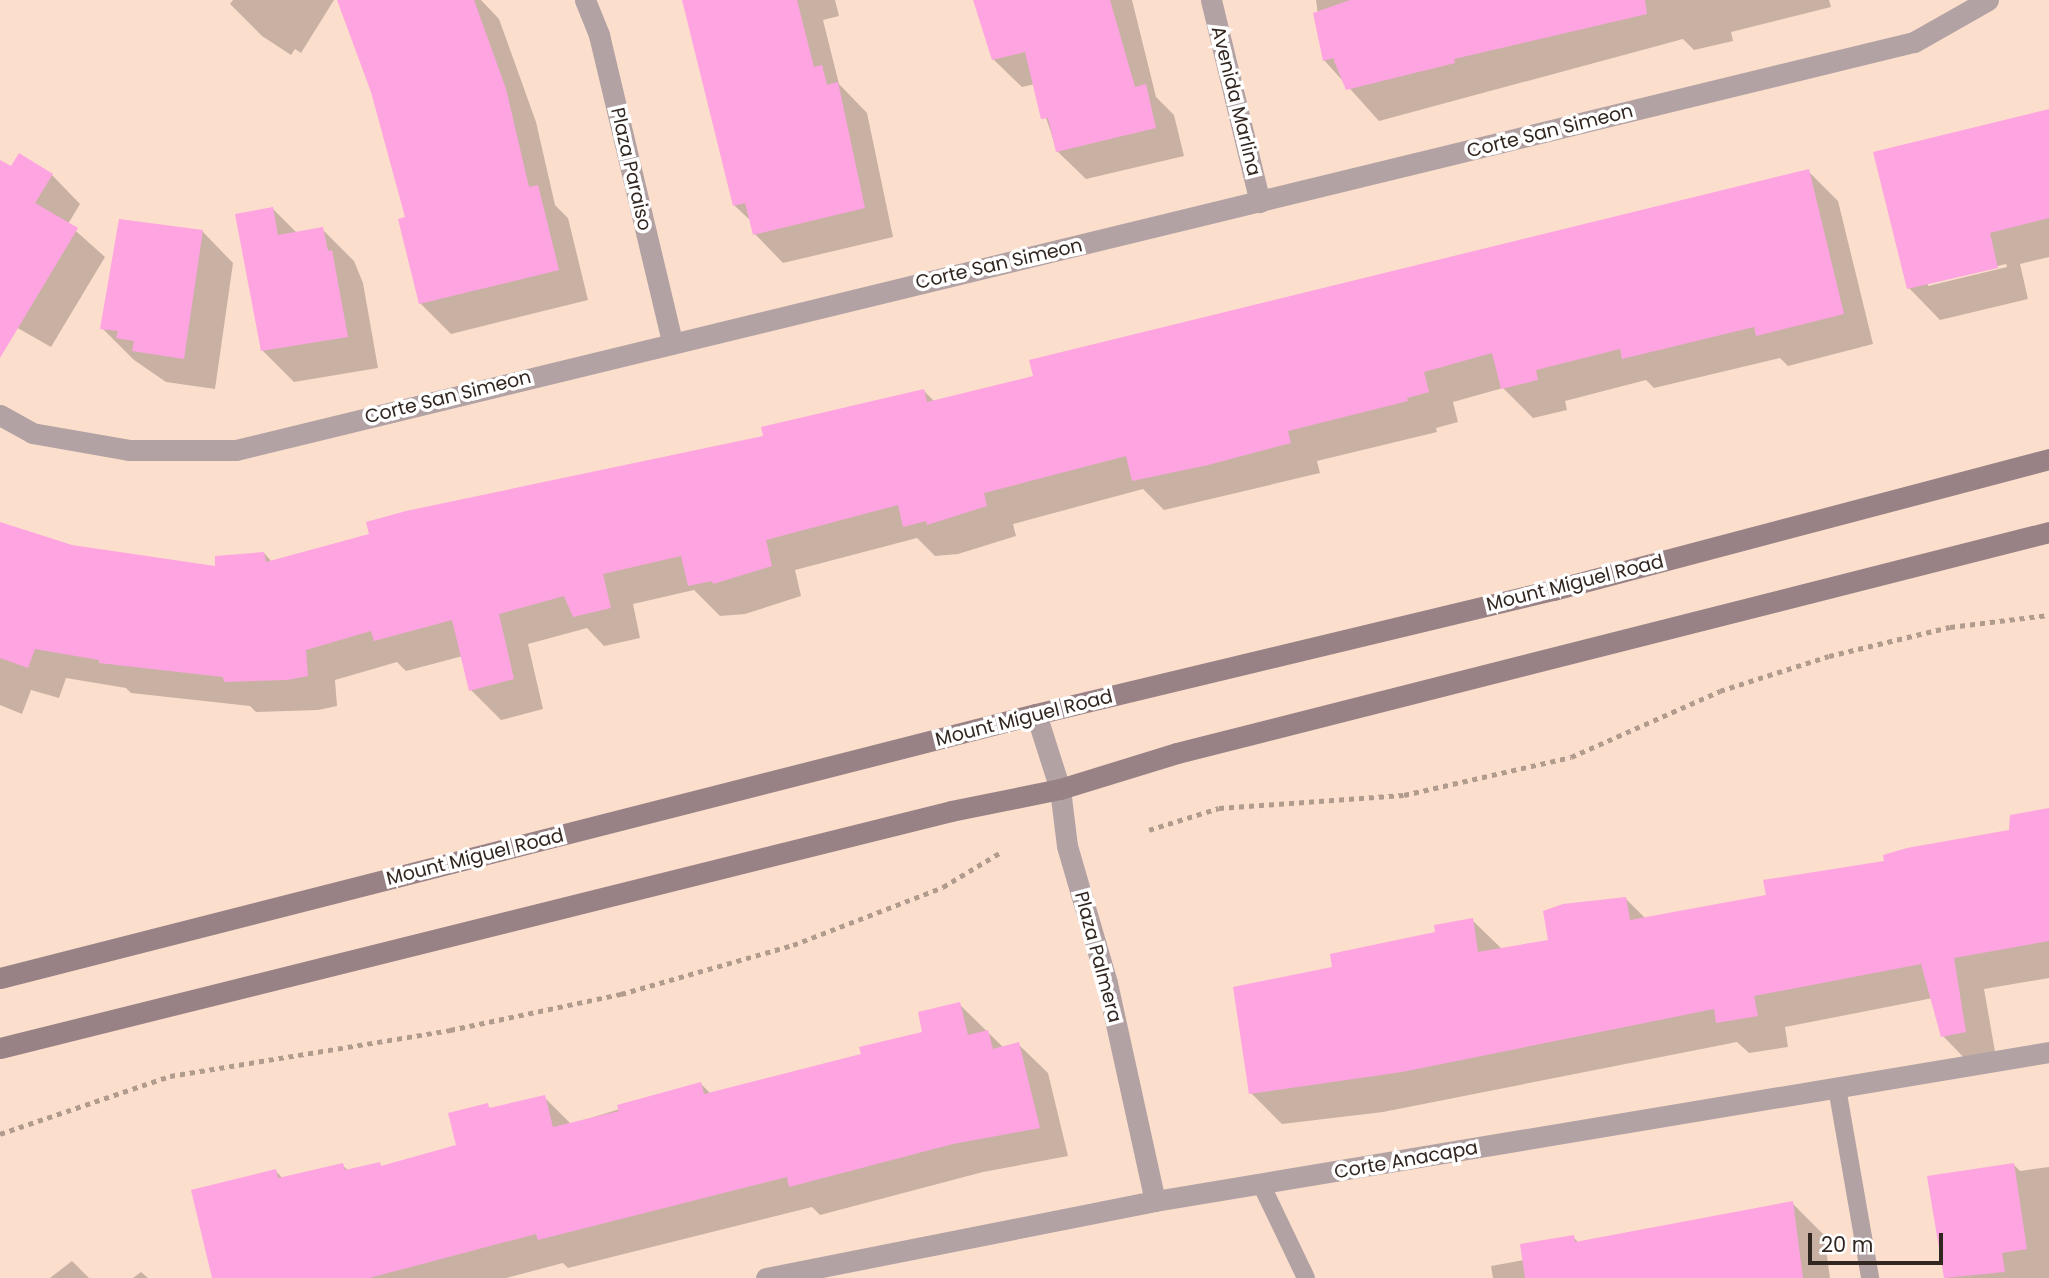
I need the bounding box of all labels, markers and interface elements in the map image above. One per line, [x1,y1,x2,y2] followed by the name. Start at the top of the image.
[1206,24,1266,178] street label: Avenida Marlina
[1465,99,1635,163] street label: Corte San Simeon
[606,105,656,233] street label: Plaza Paraiso
[913,234,1085,294] street label: Corte San Simeon
[363,365,533,429] street label: Corte San Simeon
[1484,550,1666,616] street label: Mount Miguel Road
[933,685,1115,751] street label: Mount Miguel Road
[384,824,566,890] street label: Mount Miguel Road
[1070,889,1126,1025] street label: Plaza Palmera
[1332,1136,1480,1184] street label: Corte Anacapa
[1811,1218,1946,1262] scale bar
[1821,1230,1874,1259] text: 20 m

